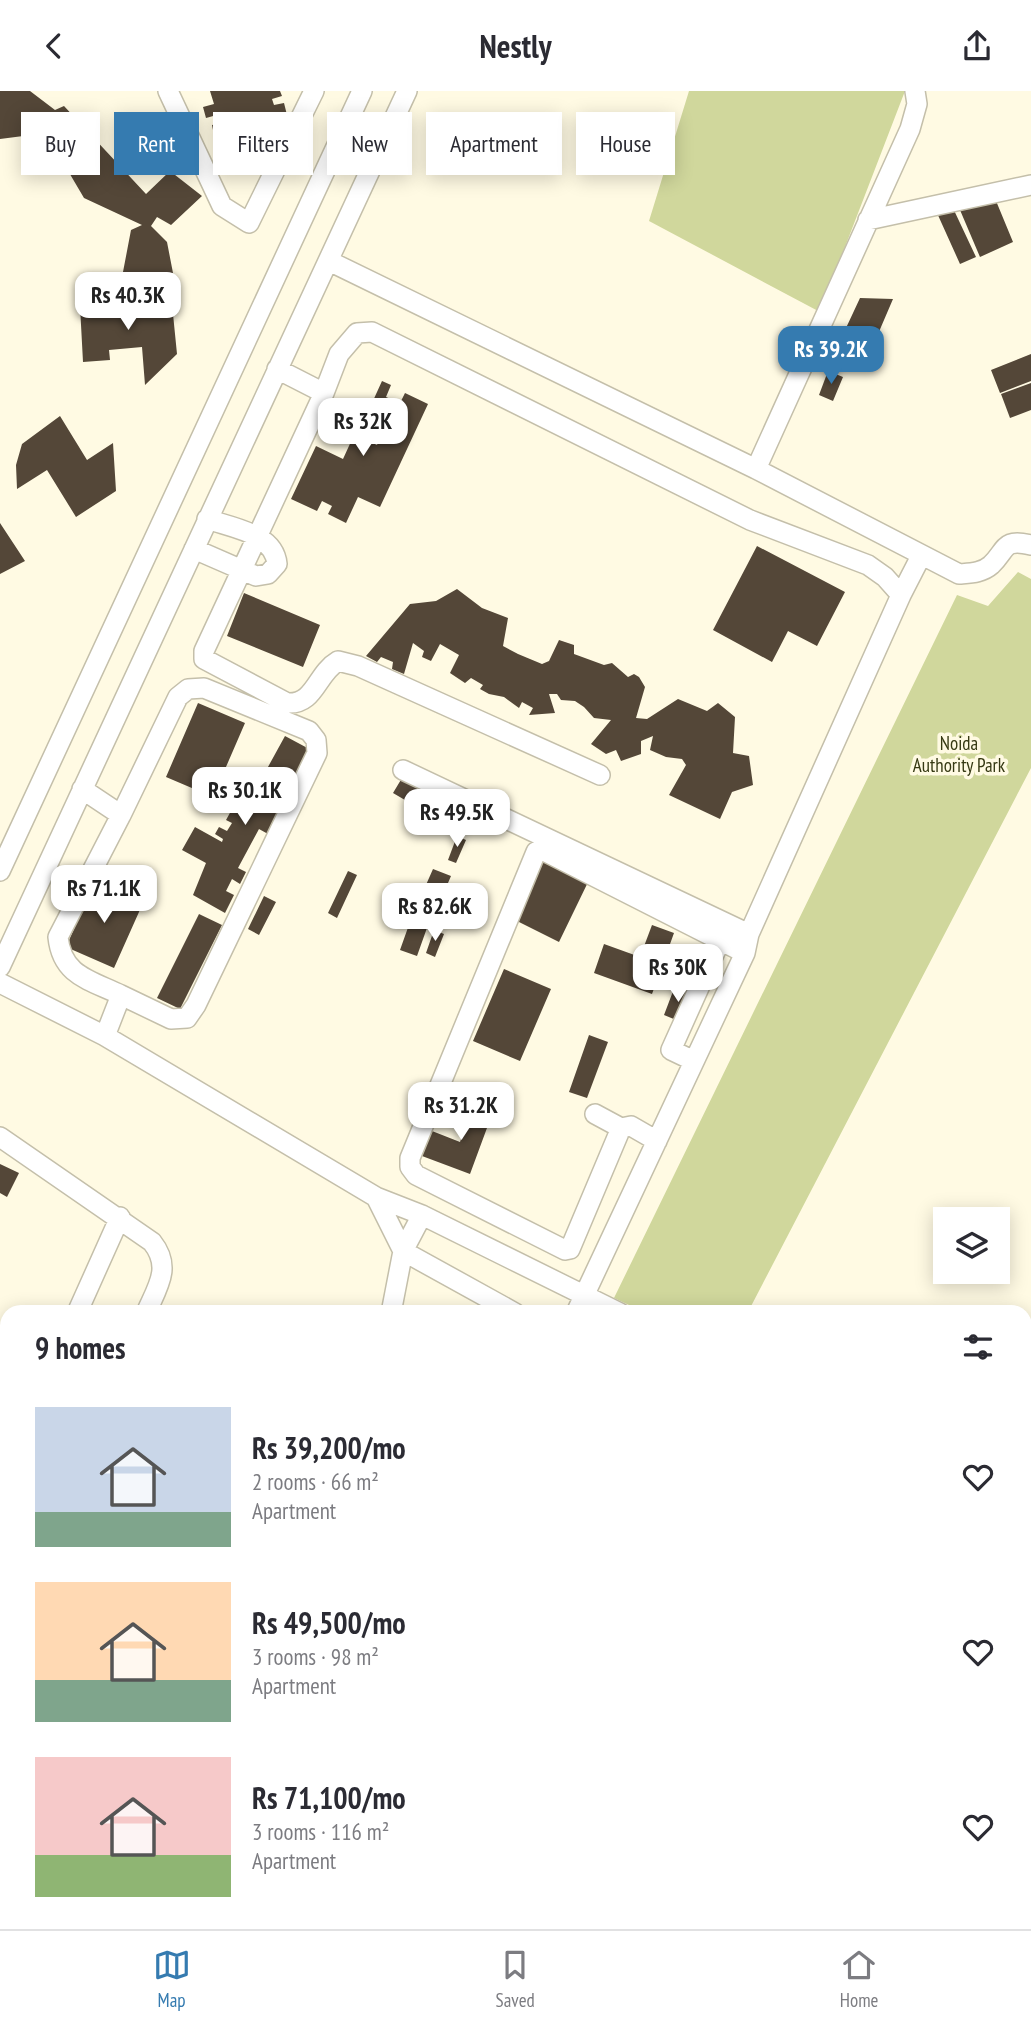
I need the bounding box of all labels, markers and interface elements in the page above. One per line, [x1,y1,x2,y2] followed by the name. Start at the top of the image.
[479,25,552,67] text: Nestly
[35,27,73,65] icon: back
[958,27,996,65] icon: share
[21,112,100,175] chip: Buy
[114,112,199,175] chip: Rent
[213,112,313,175] chip: Filters
[327,112,412,175] chip: New
[426,112,562,175] chip: Apartment
[576,112,675,175] chip: House
[56,273,200,332] pin: Rs 40.3K
[91,280,165,309] text: Rs 40.3K
[759,327,903,386] pin: Rs 39.2K
[794,334,868,363] text: Rs 39.2K
[306,399,420,458] pin: Rs 32K
[334,406,392,435] text: Rs 32K
[913,731,1006,777] park label: Noida Authority Park
[173,767,317,827] pin: Rs 30.1K
[208,775,282,804] text: Rs 30.1K
[385,789,529,849] pin: Rs 49.5K
[420,797,494,826] text: Rs 49.5K
[32,865,176,925] pin: Rs 71.1K
[67,873,141,902] text: Rs 71.1K
[363,883,507,943] pin: Rs 82.6K
[398,891,472,920] text: Rs 82.6K
[621,944,735,1004] pin: Rs 30K
[649,952,707,981] text: Rs 30K
[389,1083,533,1142] pin: Rs 31.2K
[424,1090,498,1119] text: Rs 31.2K
[933,1207,1010,1284] map controls
[933,1207,1010,1284] button: layers
[35,1328,126,1367] text: 9 homes
[959,1328,997,1366] icon: filters
[252,1428,406,1467] text: Rs 39,200/mo
[91,1435,175,1519] icon: home
[959,1458,997,1496] icon: heart
[252,1467,379,1496] text: 2 rooms · 66 m²
[252,1496,336,1525] text: Apartment
[252,1603,406,1642] text: Rs 49,500/mo
[91,1610,175,1694] icon: home
[959,1633,997,1671] icon: heart
[252,1642,379,1671] text: 3 rooms · 98 m²
[252,1671,336,1700] text: Apartment
[252,1778,406,1817] text: Rs 71,100/mo
[91,1785,175,1869] icon: home
[959,1808,997,1846] icon: heart
[252,1817,389,1846] text: 3 rooms · 116 m²
[252,1846,336,1875] text: Apartment
[153,1946,191,2012] tab: Map
[496,1946,535,2012] tab: Saved
[840,1946,878,2012] tab: Home

